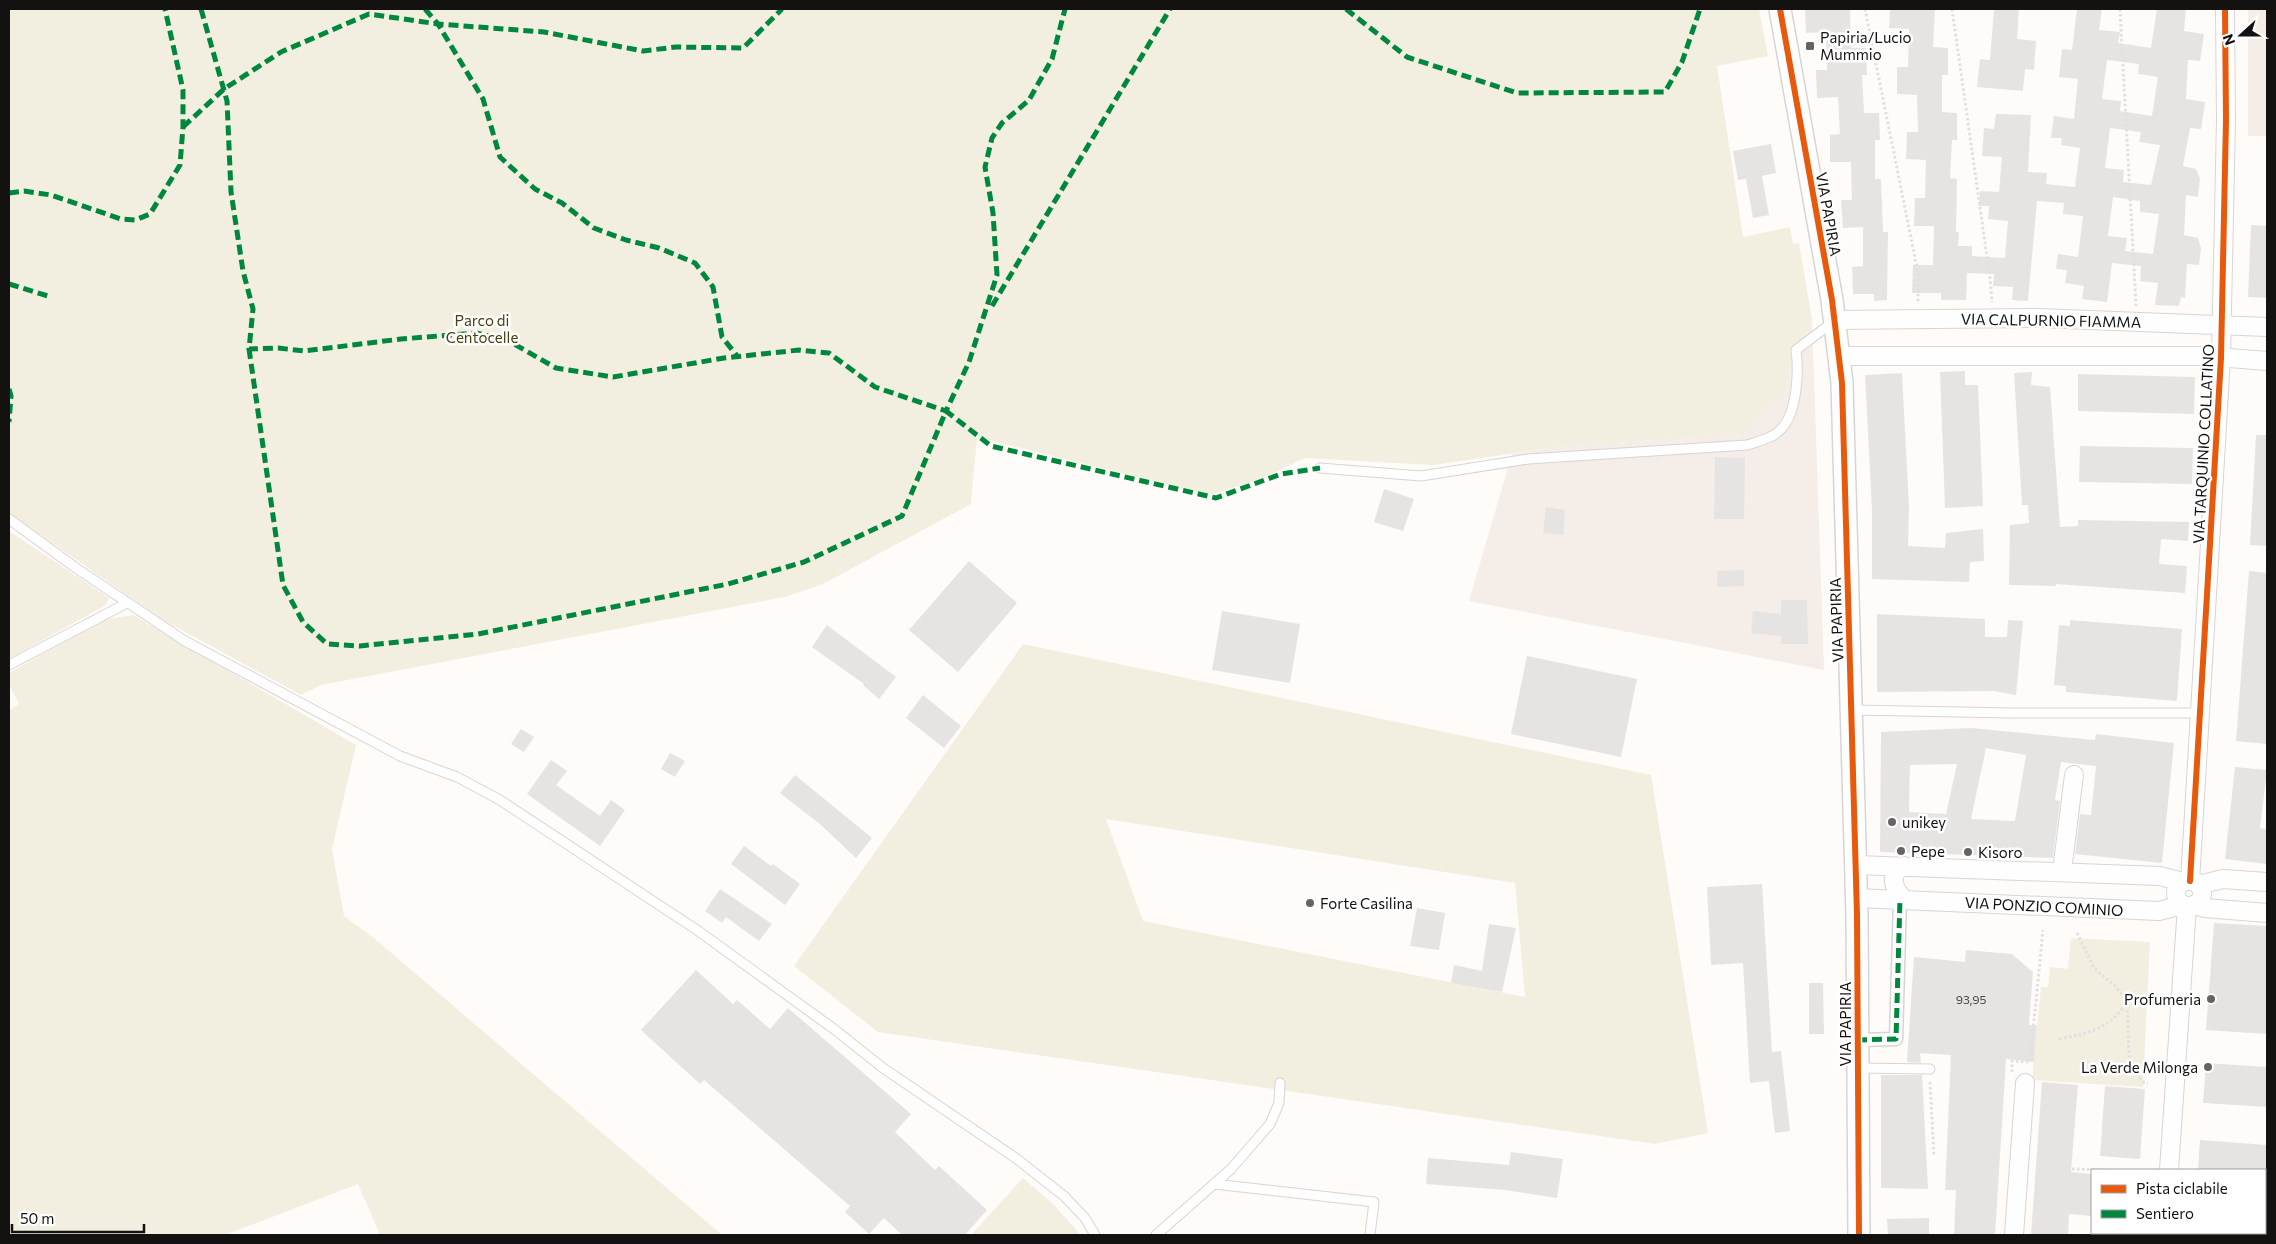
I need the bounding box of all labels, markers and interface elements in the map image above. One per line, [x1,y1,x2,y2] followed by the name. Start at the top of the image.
[2216,10,2266,60] north arrow
[1820,28,1912,63] place label: Papiria/Lucio Mummio
[2219,32,2238,48] text: N
[1804,40,1816,52] marker: Papiria/Lucio Mummio
[1813,171,1845,257] street label: VIA PAPIRIA
[1961,309,2141,331] street label: VIA CALPURNIO FIAMMA
[446,311,518,346] park label: Parco di Centocelle
[2189,343,2217,545] street label: VIA TARQUINIO COLLATINO
[1826,577,1846,663] street label: VIA PAPIRIA
[1902,813,1946,831] place label: unikey
[1886,816,1898,828] marker: unikey
[1911,842,1945,860] place label: Pepe
[1978,843,2022,861] place label: Kisoro
[1895,845,1907,857] marker: Pepe
[1962,846,1974,858] marker: Kisoro
[1964,893,2124,919] street label: VIA PONZIO COMINIO
[1320,894,1413,912] place label: Forte Casilina
[1304,897,1316,909] marker: Forte Casilina
[1836,982,1854,1066] street label: VIA PAPIRIA
[2124,990,2201,1008] place label: Profumeria
[1956,992,1986,1006] house number: 93,95
[2205,993,2217,1005] marker: Profumeria
[2081,1058,2198,1076] place label: La Verde Milonga
[2202,1061,2214,1073] marker: La Verde Milonga
[2091,1169,2266,1234] legend
[2136,1179,2228,1197] text: Pista ciclabile
[12,1202,145,1234] scale bar
[2136,1204,2194,1222] text: Sentiero
[20,1209,54,1227] text: 50 m

